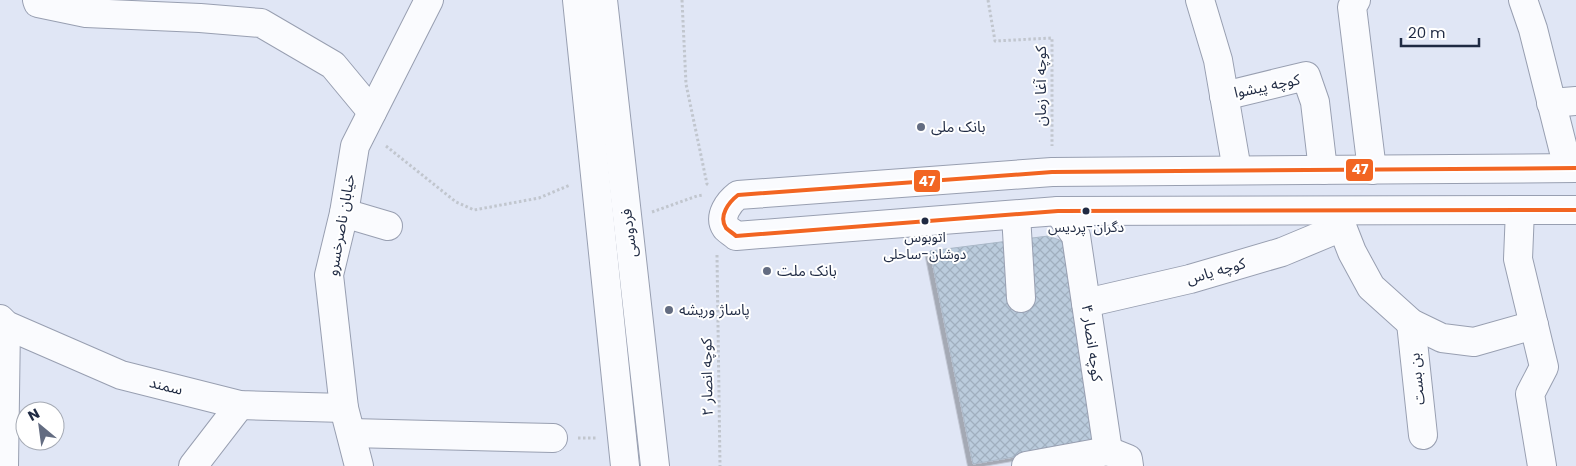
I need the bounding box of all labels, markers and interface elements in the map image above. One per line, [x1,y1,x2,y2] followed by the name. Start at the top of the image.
[1401,15,1478,47] scale bar
[1408,22,1446,43] text: 20 m
[1030,45,1051,126] street label: کوچه آغا زمان
[1232,68,1303,103] street label: کوچه پیشوا
[931,116,985,137] place label: بانک ملی
[915,121,927,133] marker: بانک ملی
[1345,158,1374,182] line badge: 47
[1352,159,1369,179] text: 47
[913,169,941,193] line badge: 47
[919,171,936,191] text: 47
[321,172,360,277] street label: خیابان ناصرخسرو
[1081,206,1091,216] marker: دگران-پردیس
[615,207,642,259] street label: فردوسی
[920,216,930,226] marker: اتوبوس دوشان-ساحلی
[1048,217,1124,237] place label: دگران-پردیس
[883,227,967,264] place label: اتوبوس دوشان-ساحلی
[1184,252,1249,289] street label: کوچه یاس
[777,260,837,281] place label: بانک ملت
[761,265,773,277] marker: بانک ملت
[679,299,750,320] place label: پاساژ وریشه
[1077,303,1108,384] street label: کوچه انصار ۴
[663,304,675,316] marker: پاساژ وریشه
[695,337,718,416] street label: کوچه انصار ۲
[1403,352,1430,406] street label: بن بست
[147,371,185,400] street label: سمند
[15,401,65,451] north arrow
[24,403,43,426] text: N

